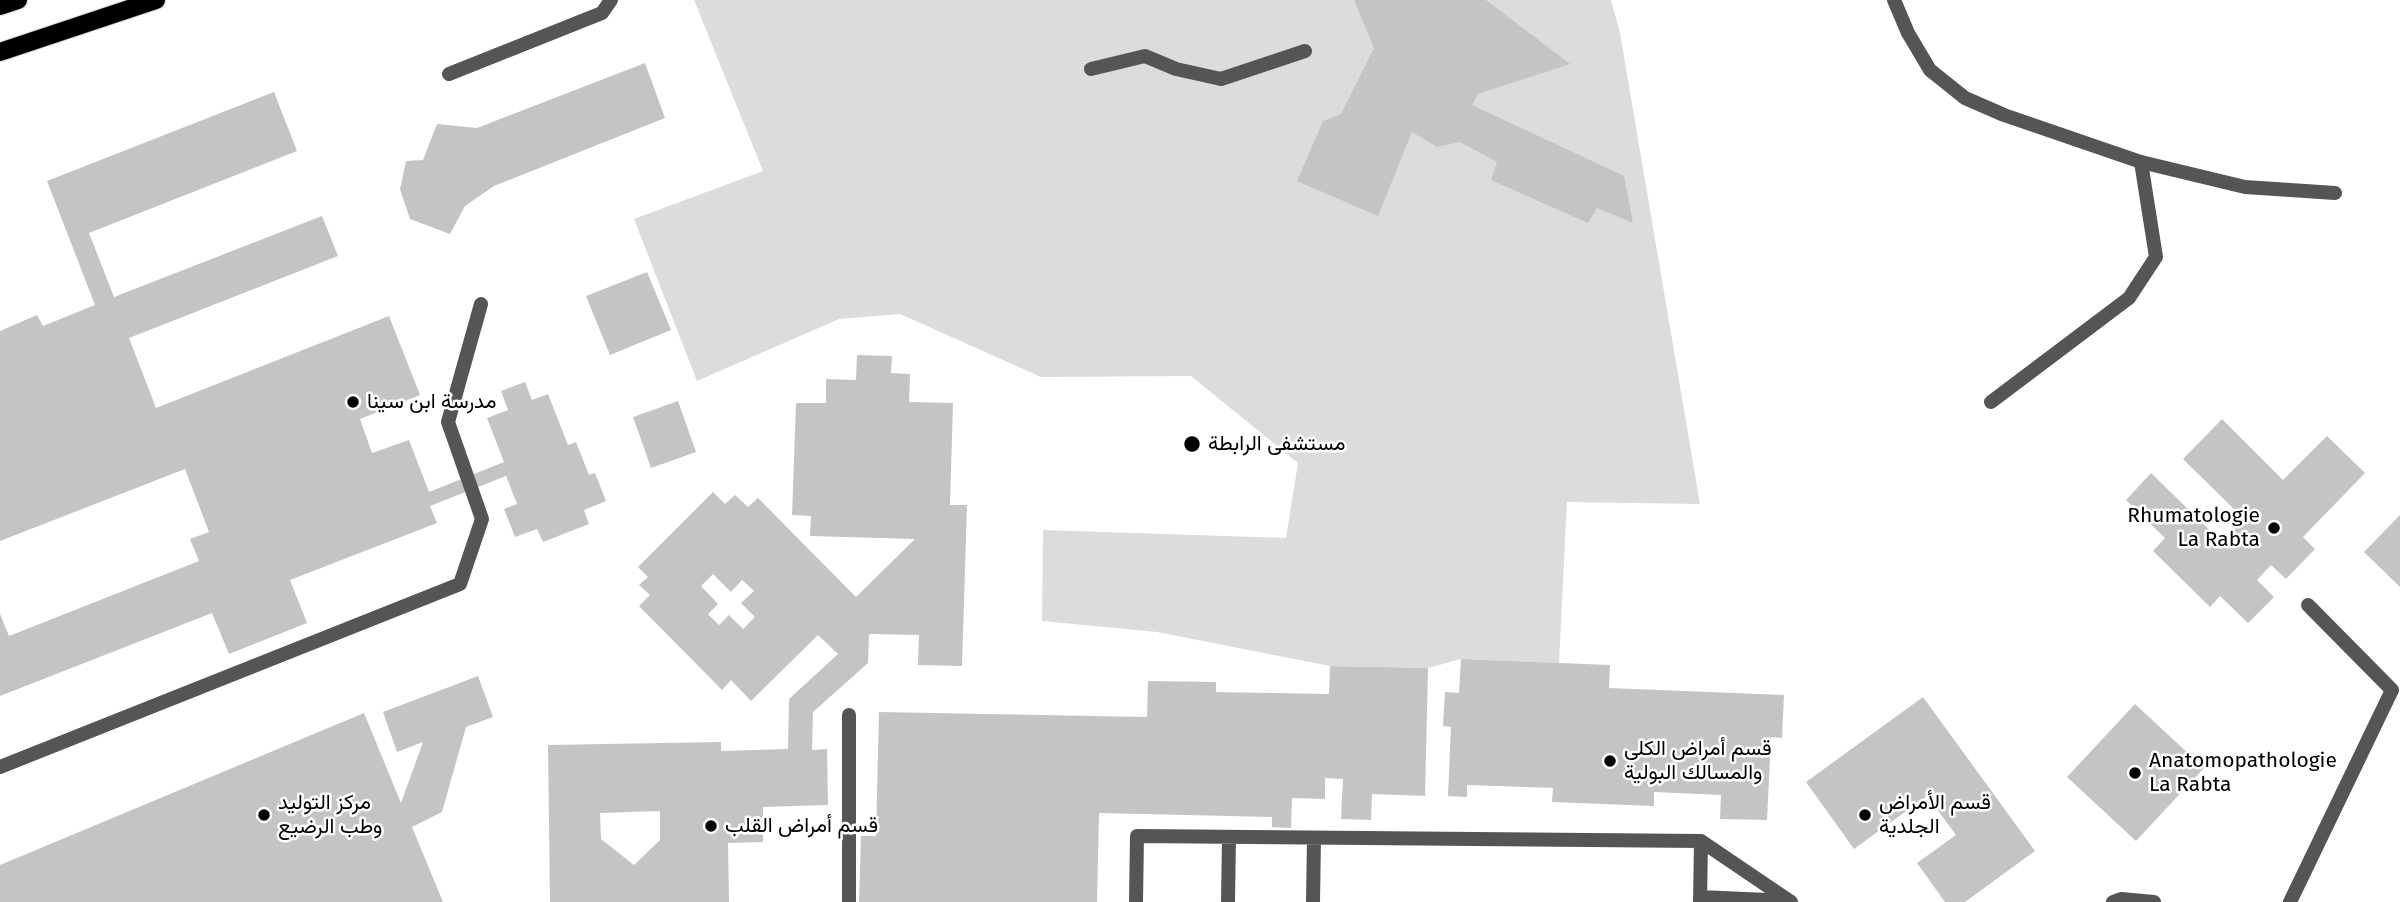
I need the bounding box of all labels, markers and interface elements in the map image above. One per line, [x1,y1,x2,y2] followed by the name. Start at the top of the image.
[367,389,496,415] place label: مدرسة ابن سينا
[345,394,361,410] marker: مدرسة ابن سينا
[1208,431,1346,457] place label: مستشفى الرابطة
[1182,434,1202,454] marker: مستشفى الرابطة
[2127,503,2260,553] place label: Rhumatologie La Rabta
[2266,520,2282,536] marker: Rhumatologie La Rabta
[1624,736,1772,786] place label: قسم أمراض الكلى والمسالك البولية
[2149,748,2337,798] place label: Anatomopathologie La Rabta
[1602,753,1618,769] marker: قسم أمراض الكلى والمسالك البولية
[2127,765,2143,781] marker: Anatomopathologie La Rabta
[278,790,382,840] place label: مركز التوليد وطب الرضيع
[1879,790,1991,840] place label: قسم الأمراض الجلدية
[256,807,272,823] marker: مركز التوليد وطب الرضيع
[1857,807,1873,823] marker: قسم الأمراض الجلدية
[725,813,878,839] place label: قسم أمراض القلب
[703,818,719,834] marker: قسم أمراض القلب

